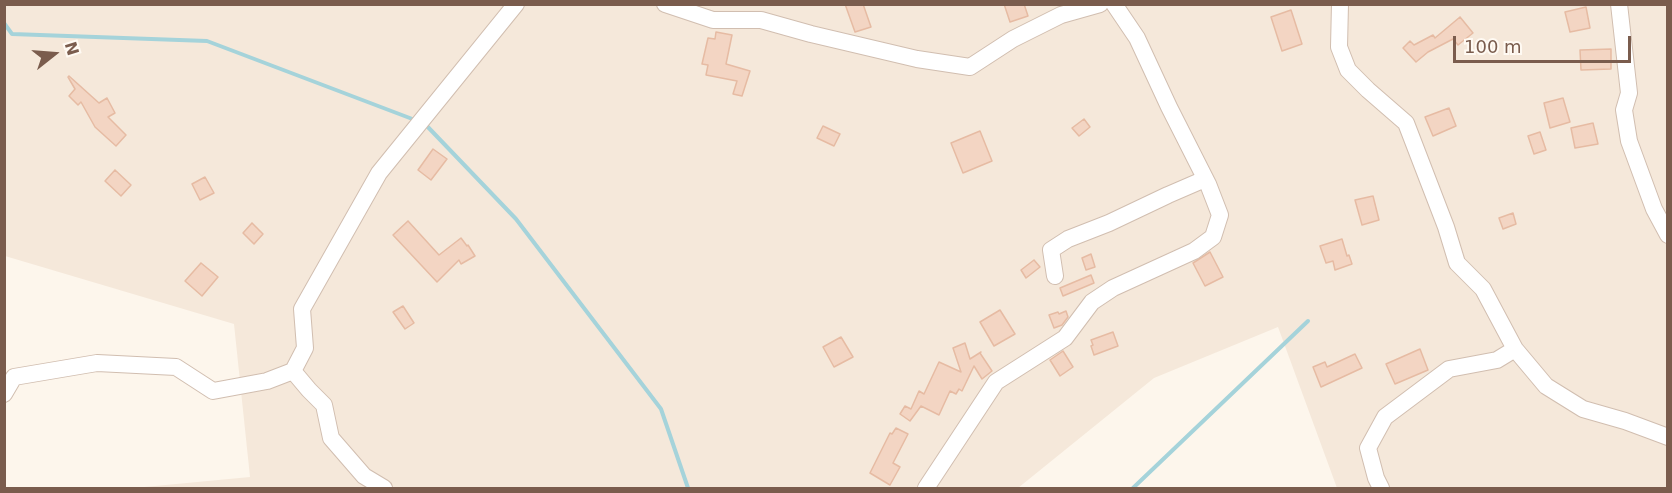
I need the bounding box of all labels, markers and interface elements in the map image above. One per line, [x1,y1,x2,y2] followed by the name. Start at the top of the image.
[24,24,84,84] north arrow
[1456,24,1634,62] scale bar
[1464,36,1522,57] text: 100 m
[61,39,83,58] text: N

